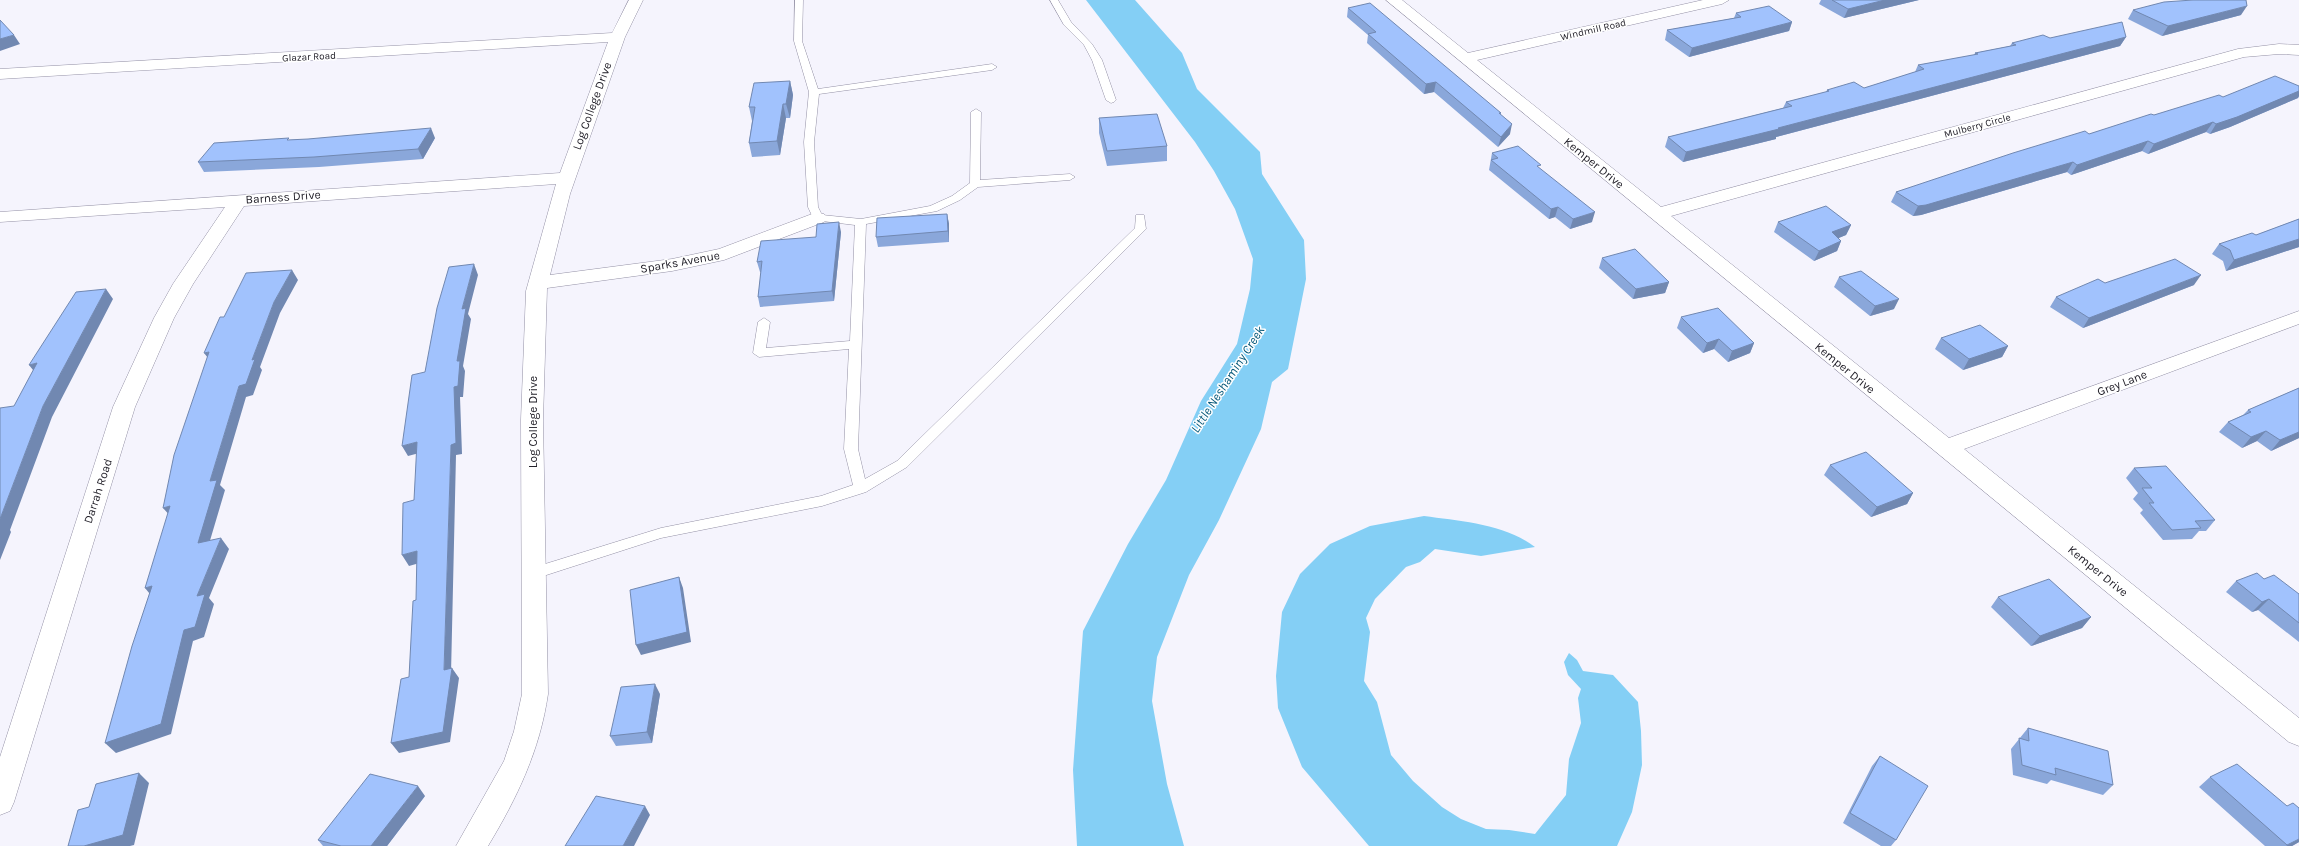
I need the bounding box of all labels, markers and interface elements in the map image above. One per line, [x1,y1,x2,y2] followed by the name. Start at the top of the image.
[1559,17,1627,43] street label: Windmill Road
[282,50,336,64] street label: Glazar Road
[570,60,614,152] street label: Log College Drive
[1943,111,2012,141] street label: Mulberry Circle
[1561,135,1627,191] street label: Kemper Drive
[245,187,321,207] street label: Barness Drive
[639,248,721,276] street label: Sparks Avenue
[1187,323,1268,435] water label: Little Neshaminy Creek
[1812,340,1878,396] street label: Kemper Drive
[2095,367,2149,399] street label: Grey Lane
[526,376,540,468] street label: Log College Drive
[81,457,115,525] street label: Darrah Road
[2065,543,2131,599] street label: Kemper Drive

